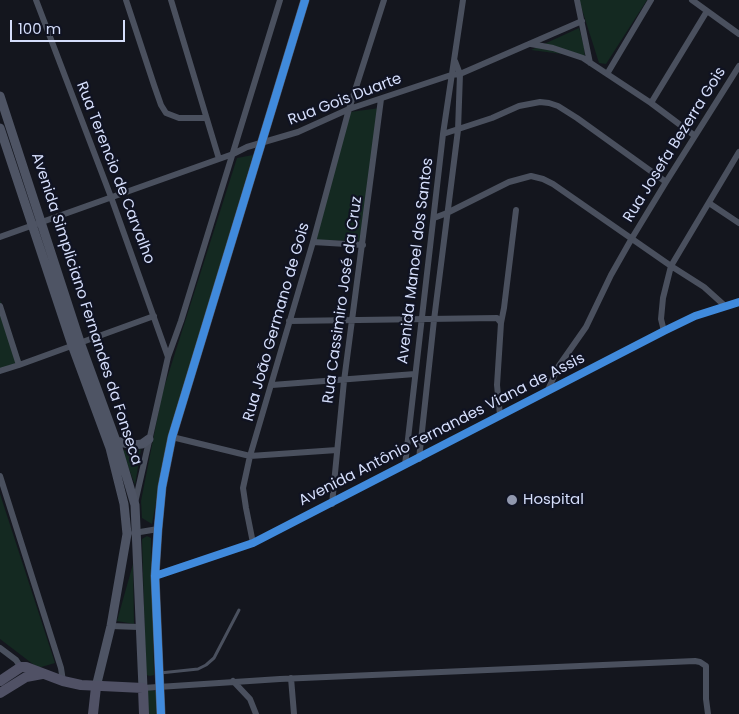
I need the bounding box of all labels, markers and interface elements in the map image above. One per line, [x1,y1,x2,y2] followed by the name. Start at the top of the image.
[12,10,128,42] scale bar
[18,18,61,39] text: 100 m
[620,64,730,226] street label: Rua Josefa Bezerra Gois
[286,70,404,130] street label: Rua Gois Duarte
[72,80,158,266] street label: Rua Terencio de Carvalho
[27,150,145,468] street label: Avenida Simpliciano Fernandes da Fonseca
[394,157,438,365] street label: Avenida Manoel dos Santos
[320,195,366,405] street label: Rua Cassimiro José da Cruz
[240,221,314,423] street label: Rua João Germano de Gois
[296,350,588,510] street label: Avenida Antônio Fernandes Viana de Assis
[523,491,584,509] place label: Hospital
[505,493,519,507] marker: Hospital

